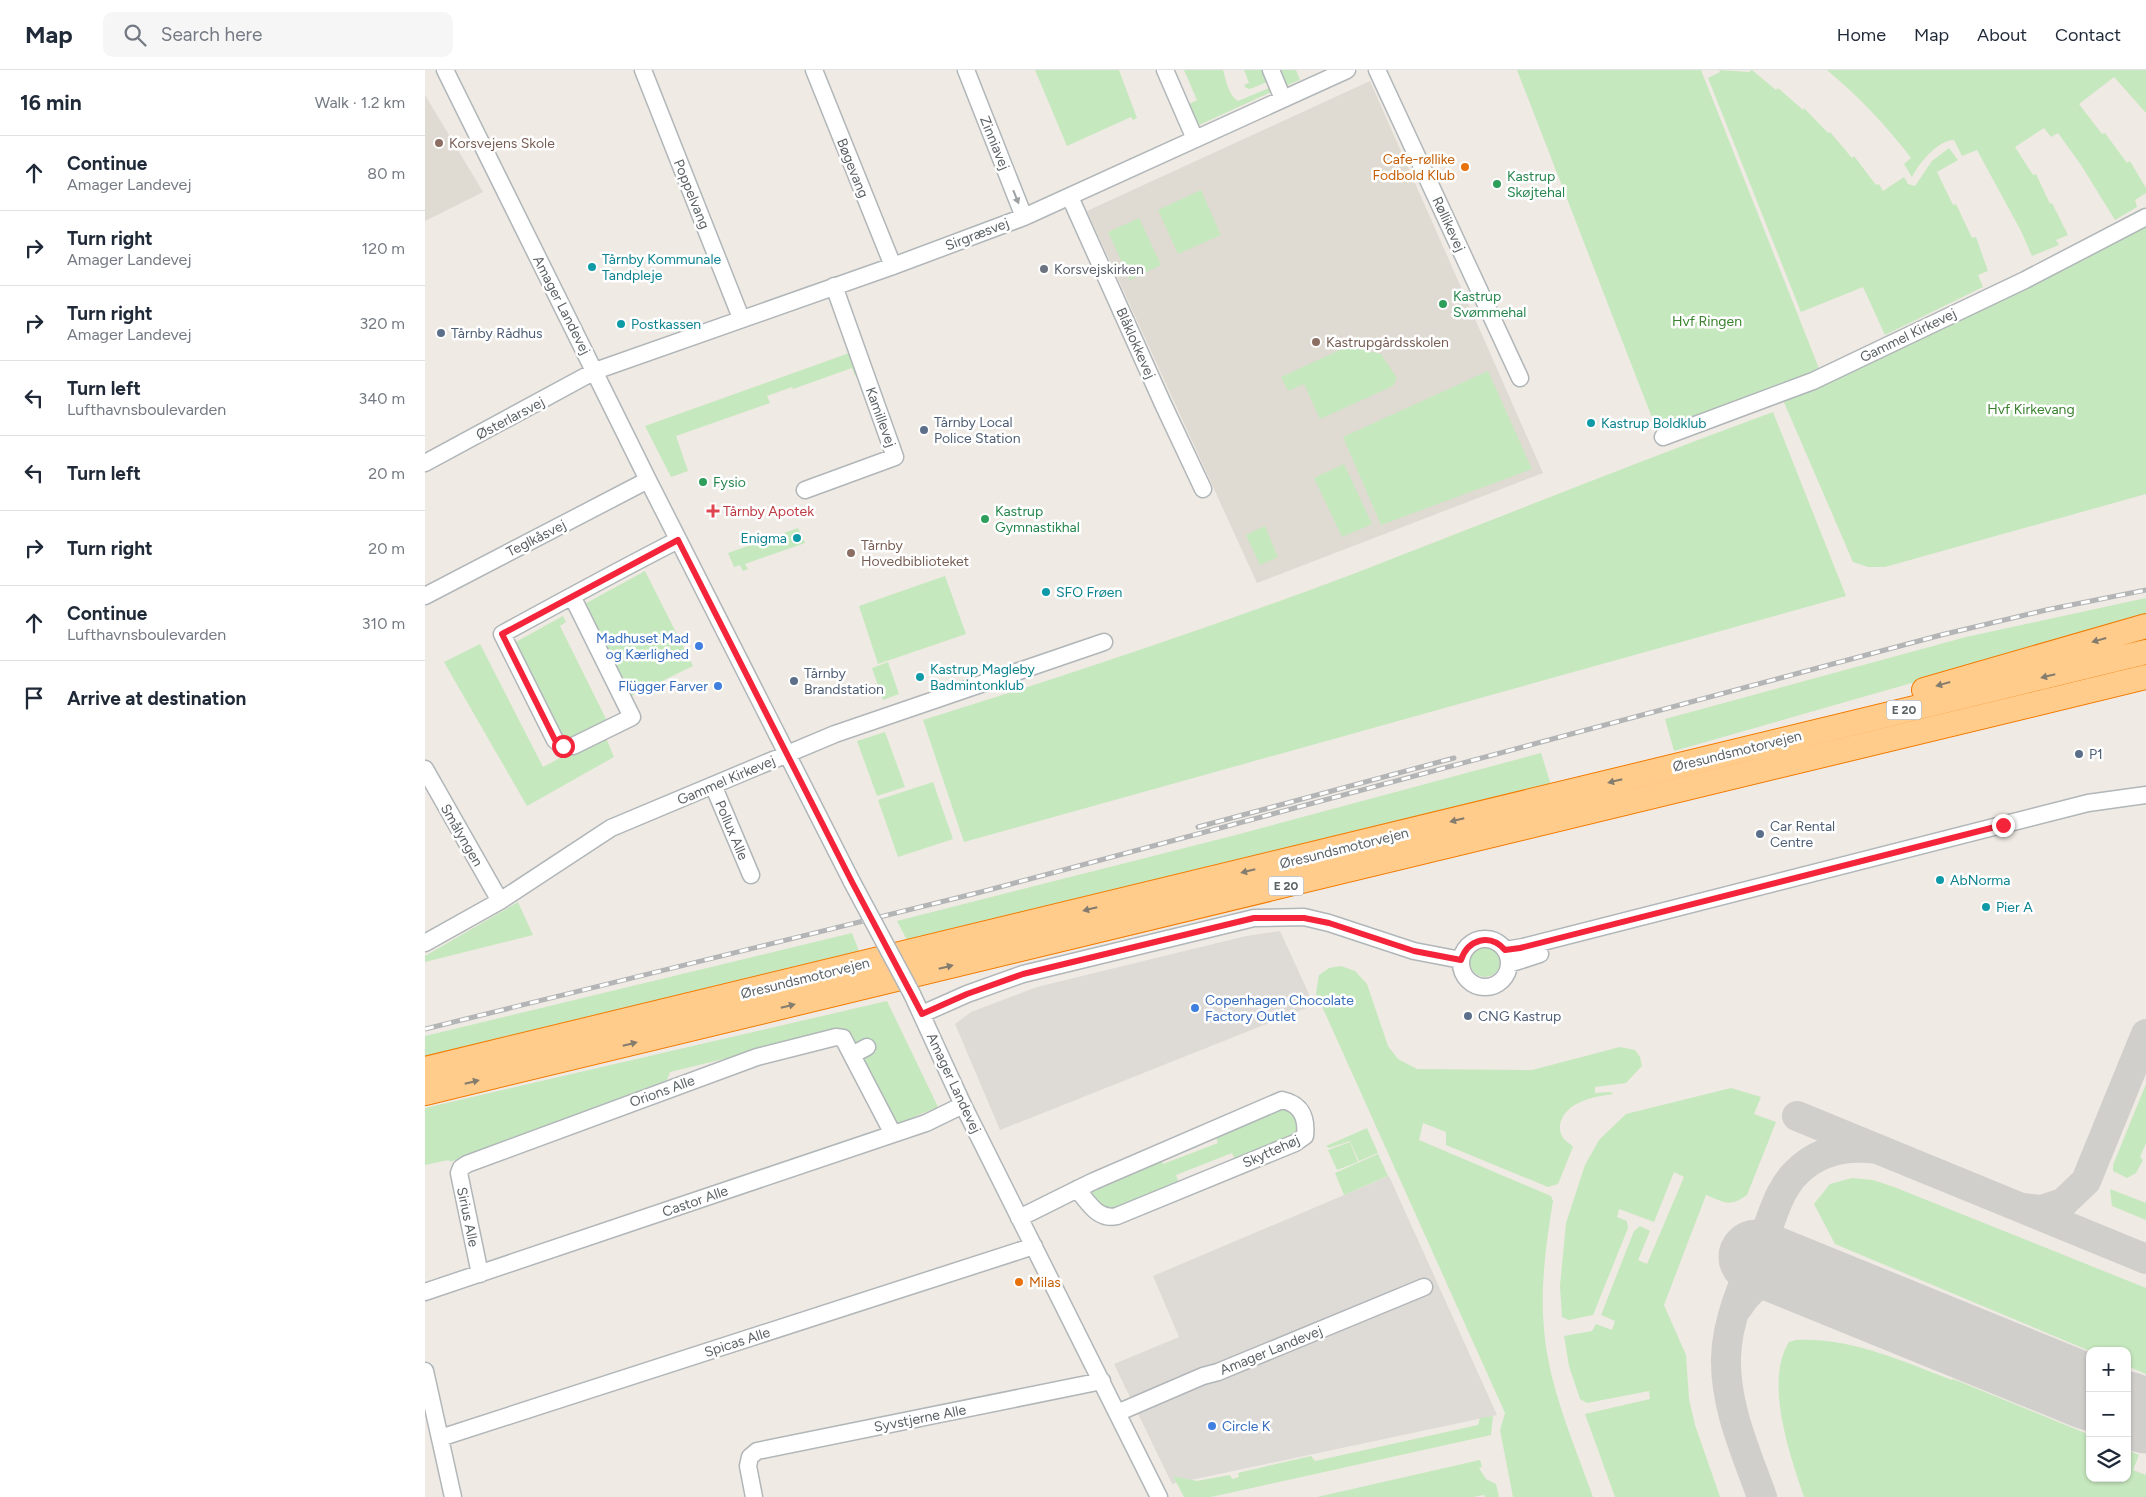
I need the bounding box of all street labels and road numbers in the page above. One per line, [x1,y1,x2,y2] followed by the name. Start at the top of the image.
[976,114,1013,173] street label: Zinniavej
[833,136,872,200] street label: Bøgevang
[670,157,713,232] street label: Poppelvang
[1428,194,1469,254] street label: Røllikevej
[943,215,1011,254] street label: Sirgræsvej
[529,253,594,358] street label: Amager Landevej
[1112,305,1159,381] street label: Blåklokkevej
[1857,305,1959,366] street label: Gammel Kirkevej
[862,385,899,450] street label: Kamillevej
[473,393,547,444] street label: Østerlarsvej
[504,516,569,561] street label: Teglkåsvej
[1887,700,1921,720] road number: E 20
[1671,727,1804,776] street label: Øresundsmotorvejen
[675,752,778,809] street label: Gammel Kirkevej
[711,798,752,863] street label: Pollux Alle
[437,801,486,870] street label: Smålyngen
[1278,824,1411,873] street label: Øresundsmotorvejen
[1269,876,1303,896] road number: E 20
[739,954,872,1003] street label: Øresundsmotorvejen
[923,1030,984,1136] street label: Amager Landevej
[627,1072,697,1111] street label: Orions Alle
[1240,1131,1302,1172] street label: Skyttehøj
[660,1182,731,1221] street label: Castor Alle
[453,1186,482,1249] street label: Sirius Alle
[1217,1322,1325,1379] street label: Amager Landevej
[702,1324,772,1361] street label: Spicas Alle
[873,1401,968,1436] street label: Syvstjerne Alle

